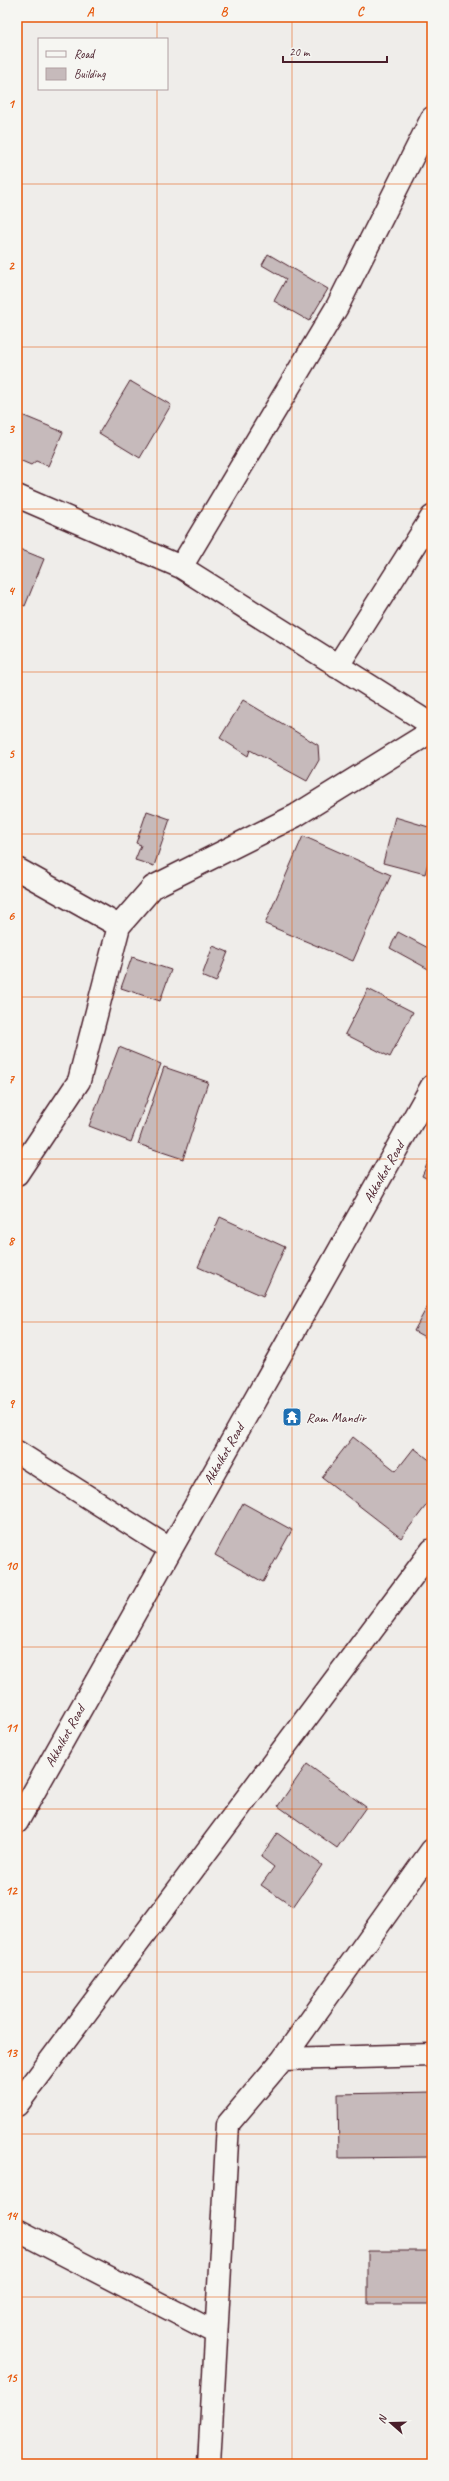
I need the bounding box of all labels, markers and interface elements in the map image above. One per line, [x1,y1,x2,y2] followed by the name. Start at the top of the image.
[87,4,95,20] text: A
[221,4,229,20] text: B
[357,4,365,20] text: C
[38,38,168,90] legend
[283,38,387,64] scale bar
[289,44,311,60] text: 20 m
[74,46,96,62] text: Road
[74,66,106,82] text: Building
[8,96,16,112] text: 1
[8,258,15,274] text: 2
[8,421,15,437] text: 3
[8,583,16,599] text: 4
[8,746,15,762] text: 5
[8,908,15,924] text: 6
[8,1071,15,1087] text: 7
[360,1136,410,1206] street label: Akkalkot Road
[8,1233,16,1249] text: 8
[8,1396,15,1412] text: 9
[281,1406,303,1428] temple icon: Ram Mandir
[306,1409,368,1426] place label: Ram Mandir
[200,1418,250,1488] street label: Akkalkot Road
[5,1558,18,1574] text: 10
[41,1700,90,1770] street label: Akkalkot Road
[5,1720,19,1736] text: 11
[5,1883,18,1899] text: 12
[5,2045,18,2061] text: 13
[5,2208,19,2224] text: 14
[5,2370,18,2386] text: 15
[371,2403,411,2443] north arrow
[374,2412,390,2425] text: N

